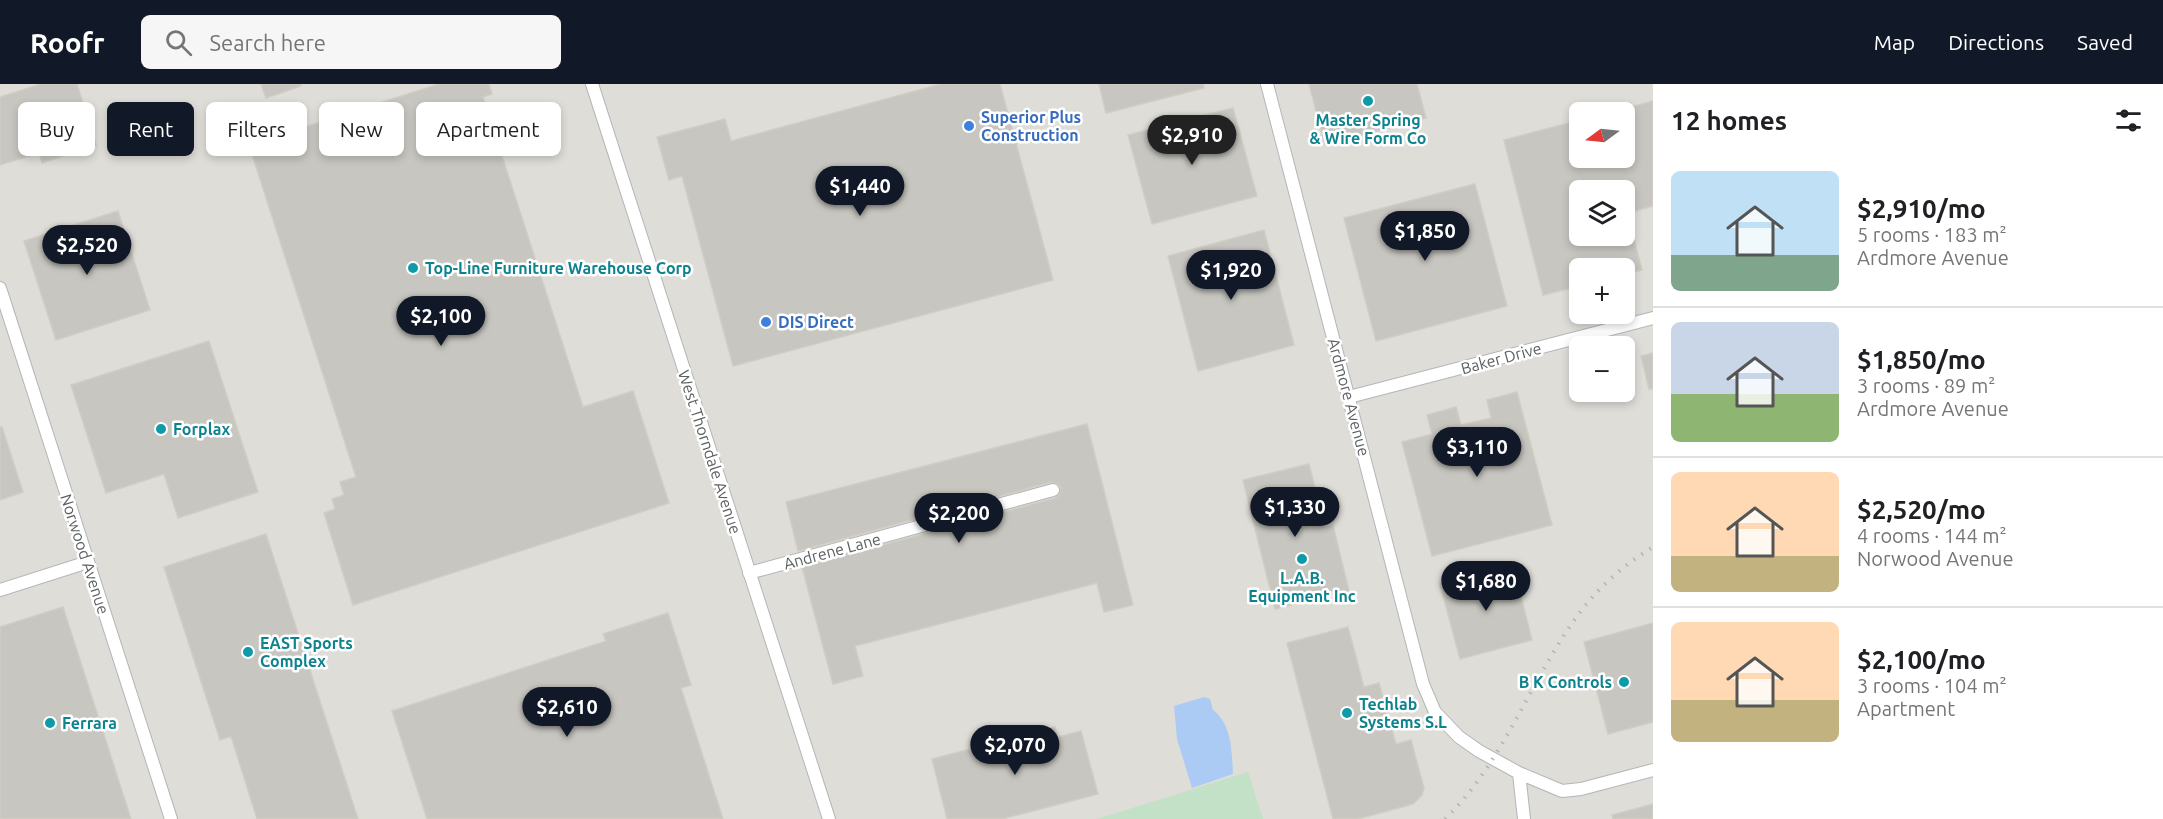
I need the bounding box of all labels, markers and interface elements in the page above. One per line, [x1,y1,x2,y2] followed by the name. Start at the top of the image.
[141,15,561,69] search box
[162,26,195,59] icon: search
[30,27,105,58] text: Roofr
[210,30,326,55] text: Search here
[1874,30,1915,54] text: Map
[1948,30,2044,54] text: Directions
[2077,30,2133,54] text: Saved
[1361,94,1375,108] marker: Master Spring & Wire Form Co
[18,102,95,156] chip: Buy
[107,102,194,156] chip: Rent
[206,102,307,156] chip: Filters
[319,102,404,156] chip: New
[416,102,561,156] chip: Apartment
[1569,102,1635,168] north arrow
[1569,102,1635,402] map controls
[2112,104,2145,137] icon: filters
[1671,106,1787,135] text: 12 homes
[981,108,1081,144] place label: Superior Plus Construction
[1310,111,1426,147] place label: Master Spring & Wire Form Co
[1143,115,1241,166] pin: $2,910
[962,119,976,133] marker: Superior Plus Construction
[1161,123,1223,146] text: $2,910
[811,166,909,217] pin: $1,440
[829,174,891,197] text: $1,440
[1569,180,1635,246] button: layers
[1857,194,1986,223] text: $2,910/mo
[1719,195,1791,267] icon: home
[1376,211,1474,262] pin: $1,850
[1394,219,1456,242] text: $1,850
[1857,223,2007,246] text: 5 rooms · 183 m²
[38,225,136,276] pin: $2,520
[56,233,118,256] text: $2,520
[1857,246,2009,269] text: Ardmore Avenue
[1182,250,1280,301] pin: $1,920
[1200,258,1262,281] text: $1,920
[1569,258,1635,324] button: +
[425,259,692,277] place label: Top-Line Furniture Warehouse Corp
[406,261,420,275] marker: Top-Line Furniture Warehouse Corp
[392,296,490,347] pin: $2,100
[410,304,472,327] text: $2,100
[778,313,854,331] place label: DIS Direct
[759,315,773,329] marker: DIS Direct
[1325,336,1373,458] street label: Ardmore Avenue
[1569,336,1635,402] button: −
[1459,339,1543,377] street label: Baker Drive
[1857,345,1986,374] text: $1,850/mo
[1719,346,1791,418] icon: home
[675,368,745,536] street label: West Thorndale Avenue
[1857,374,1995,397] text: 3 rooms · 89 m²
[1857,397,2009,420] text: Ardmore Avenue
[173,420,230,438] place label: Forplax
[154,422,168,436] marker: Forplax
[1428,427,1526,478] pin: $3,110
[1446,435,1508,458] text: $3,110
[1246,487,1344,538] pin: $1,330
[57,492,113,616] street label: Norwood Avenue
[910,493,1008,544] pin: $2,200
[1264,495,1326,518] text: $1,330
[1857,495,1986,524] text: $2,520/mo
[1719,496,1791,568] icon: home
[928,501,990,524] text: $2,200
[1857,524,2007,547] text: 4 rooms · 144 m²
[781,529,883,573] street label: Andrene Lane
[1857,547,2014,570] text: Norwood Avenue
[1295,552,1309,566] marker: L.A.B. Equipment Inc
[1437,561,1535,612] pin: $1,680
[1248,569,1356,605] place label: L.A.B. Equipment Inc
[1455,569,1517,592] text: $1,680
[260,634,353,670] place label: EAST Sports Complex
[241,645,255,659] marker: EAST Sports Complex
[1857,645,1986,674] text: $2,100/mo
[1719,646,1791,718] icon: home
[1519,673,1612,691] place label: B K Controls
[1857,674,2007,697] text: 3 rooms · 104 m²
[1617,675,1631,689] marker: B K Controls
[518,687,616,738] pin: $2,610
[536,695,598,718] text: $2,610
[1359,695,1447,731] place label: Techlab Systems S.L
[1857,697,1955,720] text: Apartment
[1340,706,1354,720] marker: Techlab Systems S.L
[62,714,117,732] place label: Ferrara
[43,716,57,730] marker: Ferrara
[966,725,1064,776] pin: $2,070
[984,733,1046,756] text: $2,070

